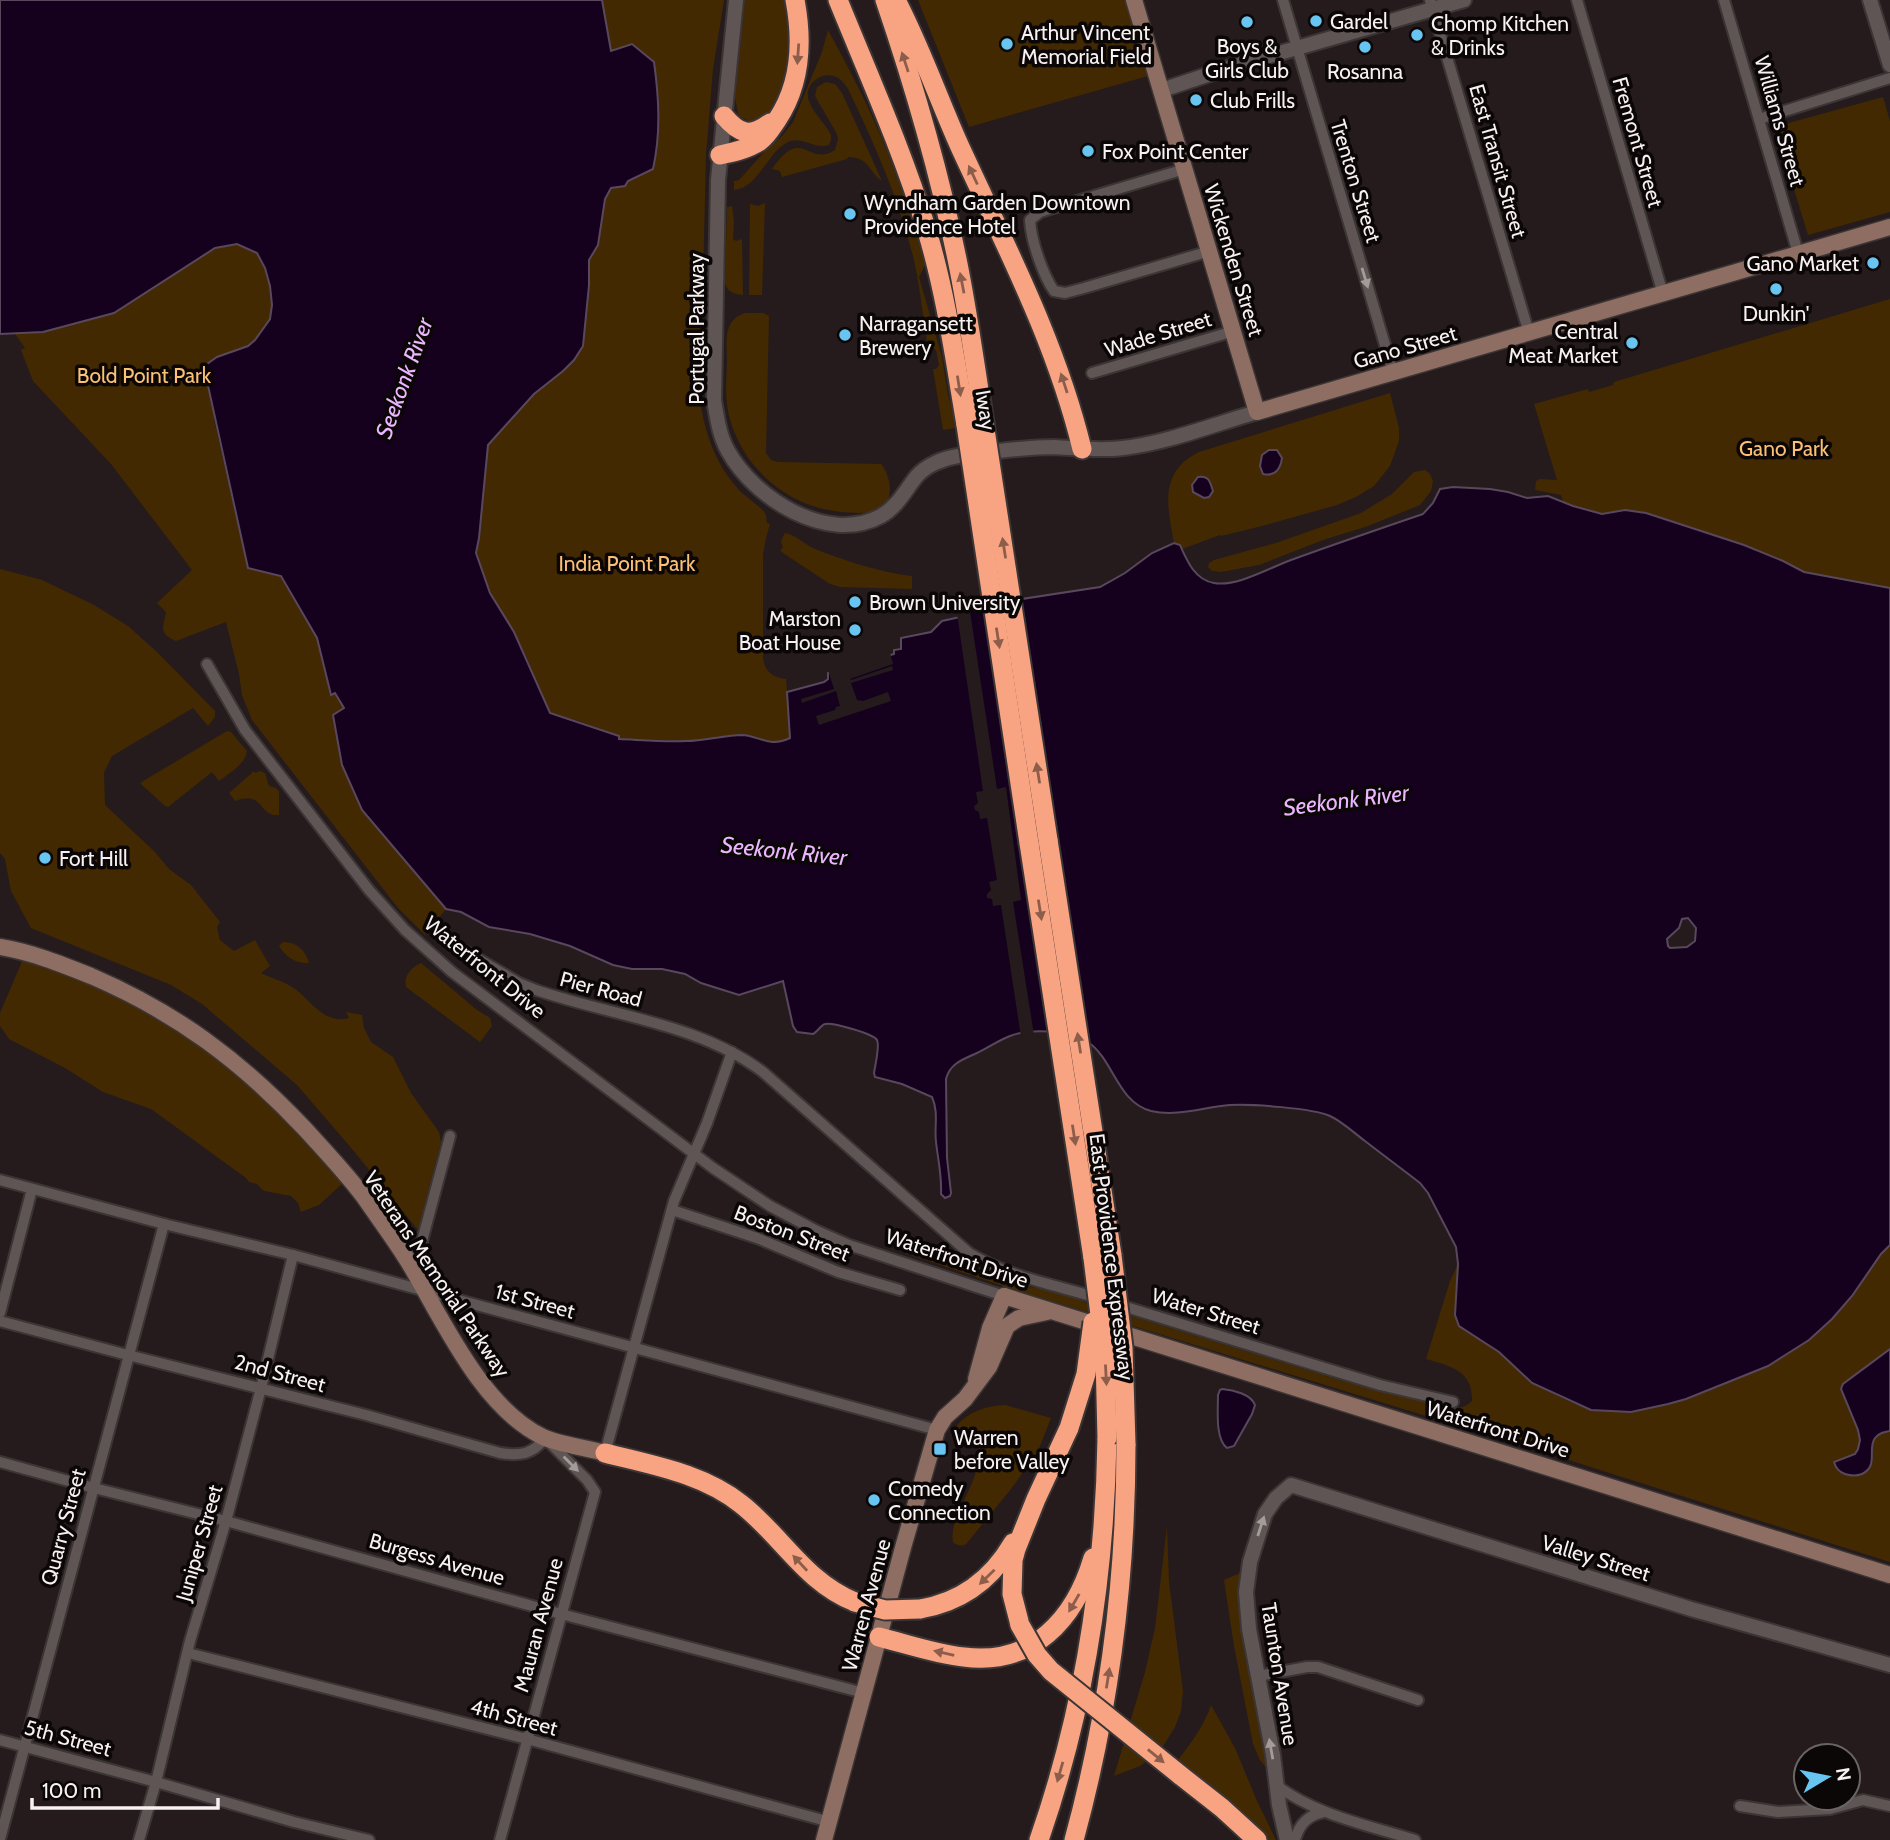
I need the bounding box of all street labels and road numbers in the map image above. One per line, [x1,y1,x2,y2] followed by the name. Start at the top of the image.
[1749,53,1811,189] street label: Williams Street
[1607,74,1669,210] street label: Fremont Street
[1464,81,1532,241] street label: East Transit Street
[1325,117,1387,245] street label: Trenton Street
[1199,181,1269,339] street label: Wickenden Street
[684,253,709,405] street label: Portugal Parkway
[1102,306,1214,362] street label: Wade Street
[1351,320,1459,374] street label: Gano Street
[970,388,1002,432] street label: Iway
[419,911,551,1024] street label: Waterfront Drive
[557,966,645,1012] street label: Pier Road
[1084,1132,1140,1382] street label: East Providence Expressway
[359,1166,516,1382] street label: Veterans Memorial Parkway
[731,1200,853,1266] street label: Boston Street
[882,1223,1032,1293] street label: Waterfront Drive
[492,1278,578,1324] street label: 1st Street
[1149,1283,1263,1339] street label: Water Street
[232,1349,328,1397] street label: 2nd Street
[1423,1395,1573,1463] street label: Waterfront Drive
[35,1466,91,1588] street label: Quarry Street
[170,1482,228,1605] street label: Juniper Street
[366,1528,508,1590] street label: Burgess Avenue
[1539,1530,1653,1586] street label: Valley Street
[836,1536,896,1674] street label: Warren Avenue
[508,1555,568,1695] street label: Mauran Avenue
[1256,1601,1304,1747] street label: Taunton Avenue
[468,1693,560,1741] street label: 4th Street
[22,1714,114,1762] street label: 5th Street

